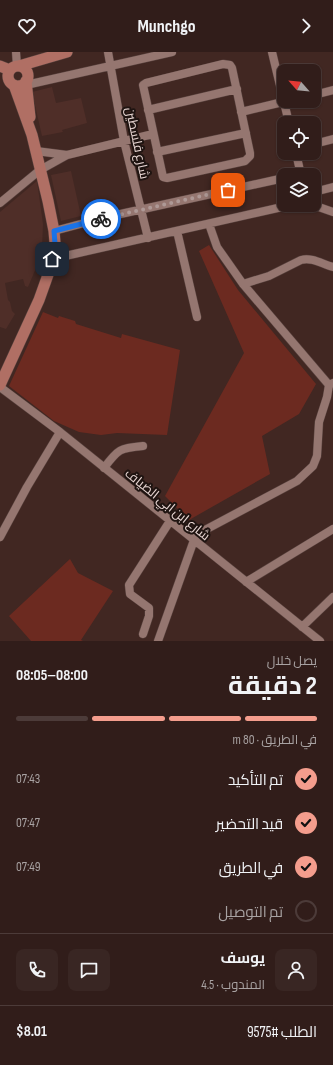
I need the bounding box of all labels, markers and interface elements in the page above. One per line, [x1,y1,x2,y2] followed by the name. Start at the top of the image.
[16,15,38,37] icon: heart
[295,15,317,37] icon: forward
[137,16,196,37] text: Munchgo
[277,64,321,108] north arrow
[277,64,321,212] map controls
[122,106,152,181] street label: شارع فلسطين
[277,116,321,160] button: locate
[277,168,321,212] button: layers
[211,173,245,207] pin
[217,179,239,201] icon: bag
[81,199,121,239] courier
[90,208,112,230] icon: bike
[35,242,69,276] pin
[41,248,63,270] icon: home
[120,465,213,546] street label: شارع ابن ابي الضياف
[267,653,317,669] text: يصل خلال
[16,666,88,685] text: 08:00–08:05
[228,671,317,702] text: 2 دقيقة
[233,732,317,748] text: في الطريق · 80 m
[295,768,317,790] icon: check
[16,771,40,787] text: 07:43
[228,771,283,790] text: تم التأكيد
[295,812,317,834] icon: check
[16,815,40,831] text: 07:47
[216,815,283,834] text: قيد التحضير
[295,856,317,878] icon: check
[16,859,41,875] text: 07:49
[219,859,283,878] text: في الطريق
[218,903,283,922] text: تم التوصيل
[16,949,58,991] button: phone
[68,949,110,991] button: chat
[220,949,265,968] text: يوسف
[275,949,317,991] button: person
[201,977,265,993] text: المندوب · 4.5
[16,1022,47,1041] text: $8.01
[247,1023,317,1042] text: الطلب #9575

